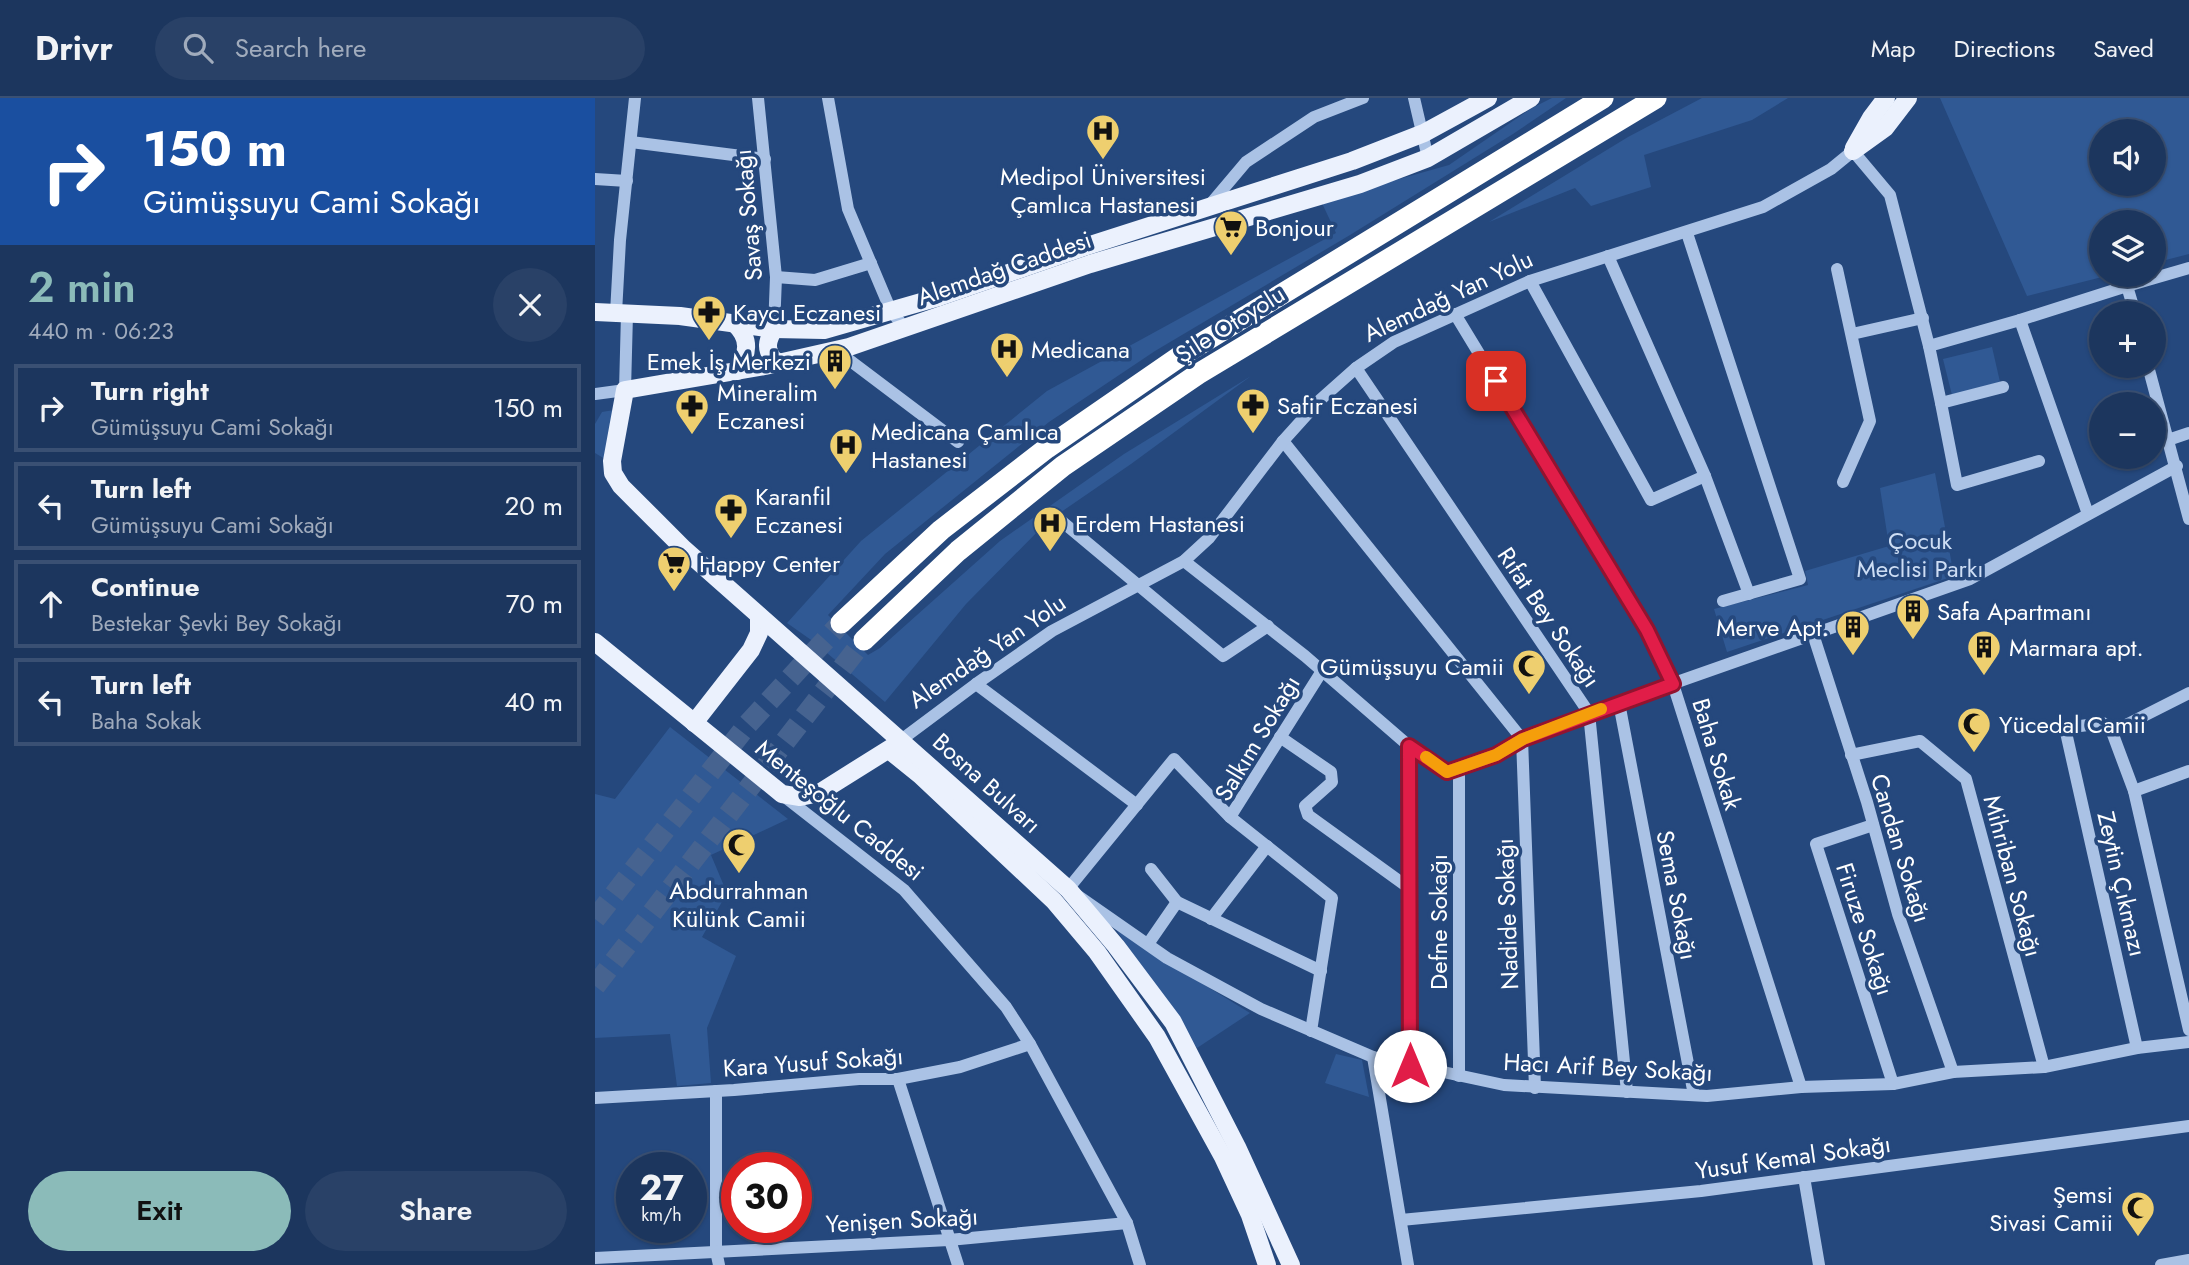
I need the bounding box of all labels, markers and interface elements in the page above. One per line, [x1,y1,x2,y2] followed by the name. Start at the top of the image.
[155,17,645,80] search box
[35,25,113,72] text: Drivr
[179,29,217,67] icon: search
[235,29,366,67] text: Search here
[1871,31,1916,66] text: Map
[1954,31,2055,66] text: Directions
[2093,31,2154,66] text: Saved
[1084,112,1122,161] hospital icon: Medipol Üniversitesi Çamlıca Hastanesi
[143,114,287,184] text: 150 m
[2089,119,2166,469] map controls
[2089,119,2166,196] button: sound
[28,126,119,217] icon: right
[725,148,771,282] street label: Savaş Sokağı
[1000,159,1206,222] place label: Medipol Üniversitesi Çamlıca Hastanesi
[143,179,481,225] text: Gümüşsuyu Cami Sokağı
[1212,208,1250,257] supermarket icon: Bonjour
[1255,210,1335,245] place label: Bonjour
[2089,210,2166,287] button: layers
[912,222,1096,314] street label: Alemdağ Caddesi
[1358,241,1538,351] street label: Alemdağ Yan Yolu
[28,257,136,318] text: 2 min
[493,268,567,342] button: close
[1168,276,1292,372] street label: Şile Otoyolu
[690,293,728,342] pharmacy icon: Kaycı Eczanesi
[733,295,881,330] place label: Kaycı Eczanesi
[2089,301,2166,378] button: +
[28,314,174,348] text: 440 m · 06:23
[988,330,1026,379] hospital icon: Medicana
[1031,332,1130,367] place label: Medicana
[816,342,854,391] building icon: Emek İş Merkezi
[647,344,811,379] place label: Emek İş Merkezi
[1466,351,1526,411] pin
[1477,362,1515,400] icon: arrive
[91,372,209,410] text: Turn right
[717,375,818,438] place label: Mineralim Eczanesi
[1234,386,1272,435] pharmacy icon: Safir Eczanesi
[673,387,711,436] pharmacy icon: Mineralim Eczanesi
[1277,388,1418,423] place label: Safir Eczanesi
[32,389,70,427] icon: right
[493,389,563,427] text: 150 m
[2089,392,2166,469] button: −
[91,410,334,444] text: Gümüşsuyu Cami Sokağı
[871,414,1059,477] place label: Medicana Çamlıca Hastanesi
[827,426,865,475] hospital icon: Medicana Çamlıca Hastanesi
[91,470,191,508] text: Turn left
[755,479,843,542] place label: Karanfil Eczanesi
[32,487,70,525] icon: left
[505,487,563,525] text: 20 m
[712,491,750,540] pharmacy icon: Karanfil Eczanesi
[1031,504,1069,553] hospital icon: Erdem Hastanesi
[1075,506,1245,541] place label: Erdem Hastanesi
[91,508,334,542] text: Gümüşsuyu Cami Sokağı
[1856,523,1984,586] park label: Çocuk Meclisi Parkı
[1489,540,1609,694] street label: Rıfat Bey Sokağı
[655,544,693,593] supermarket icon: Happy Center
[699,546,841,581] place label: Happy Center
[91,568,200,606] text: Continue
[32,585,70,623] icon: ahead
[506,585,563,623] text: 70 m
[901,585,1073,717] street label: Alemdağ Yan Yolu
[1894,592,1932,641] building icon: Safa Apartmanı
[1937,594,2091,629] place label: Safa Apartmanı
[91,606,342,640] text: Bestekar Şevki Bey Sokağı
[1834,608,1872,657] building icon: Merve Apt.
[1716,610,1829,645] place label: Merve Apt.
[1965,628,2003,677] building icon: Marmara apt.
[2009,630,2144,665] place label: Marmara apt.
[1510,647,1548,696] mosque icon: Gümüşsuyu Camii
[1320,649,1504,684] place label: Gümüşsuyu Camii
[91,666,191,704] text: Turn left
[1206,668,1308,808] street label: Salkım Sokağı
[32,683,70,721] icon: left
[504,683,563,721] text: 40 m
[1683,694,1751,815] street label: Baha Sokak
[91,704,201,738] text: Baha Sokak
[1955,705,1993,754] mosque icon: Yücedal Camii
[1999,707,2146,742] place label: Yücedal Camii
[925,725,1049,841] street label: Bosna Bulvarı
[748,731,932,889] street label: Menteşoğlu Caddesi
[1862,769,1940,927] street label: Candan Sokağı
[1975,791,2051,961] street label: Mihriban Sokağı
[2088,808,2156,960] street label: Zeytin Çıkmazı
[720,826,758,875] mosque icon: Abdurrahman Külünk Camii
[1647,827,1707,963] street label: Sema Sokağı
[1487,838,1527,990] street label: Nadide Sokağı
[1421,854,1456,990] street label: Defne Sokağı
[1827,858,1903,1000] street label: Firuze Sokağı
[669,873,809,936] place label: Abdurrahman Külünk Camii
[1373,1029,1447,1103] position arrow
[722,1038,904,1086] street label: Kara Yusuf Sokağı
[1503,1044,1713,1090] street label: Hacı Arif Bey Sokağı
[1693,1126,1893,1188] street label: Yusuf Kemal Sokağı
[721,1152,812,1243] speed limit sign: 30
[639,1163,684,1213] text: 27
[28,1171,291,1251] button: Exit
[305,1171,567,1251] button: Share
[1989,1177,2113,1240] place label: Şemsi Sivasi Camii
[2119,1189,2157,1238] mosque icon: Şemsi Sivasi Camii
[825,1199,979,1241] street label: Yenişen Sokağı
[641,1202,682,1228] text: km/h

